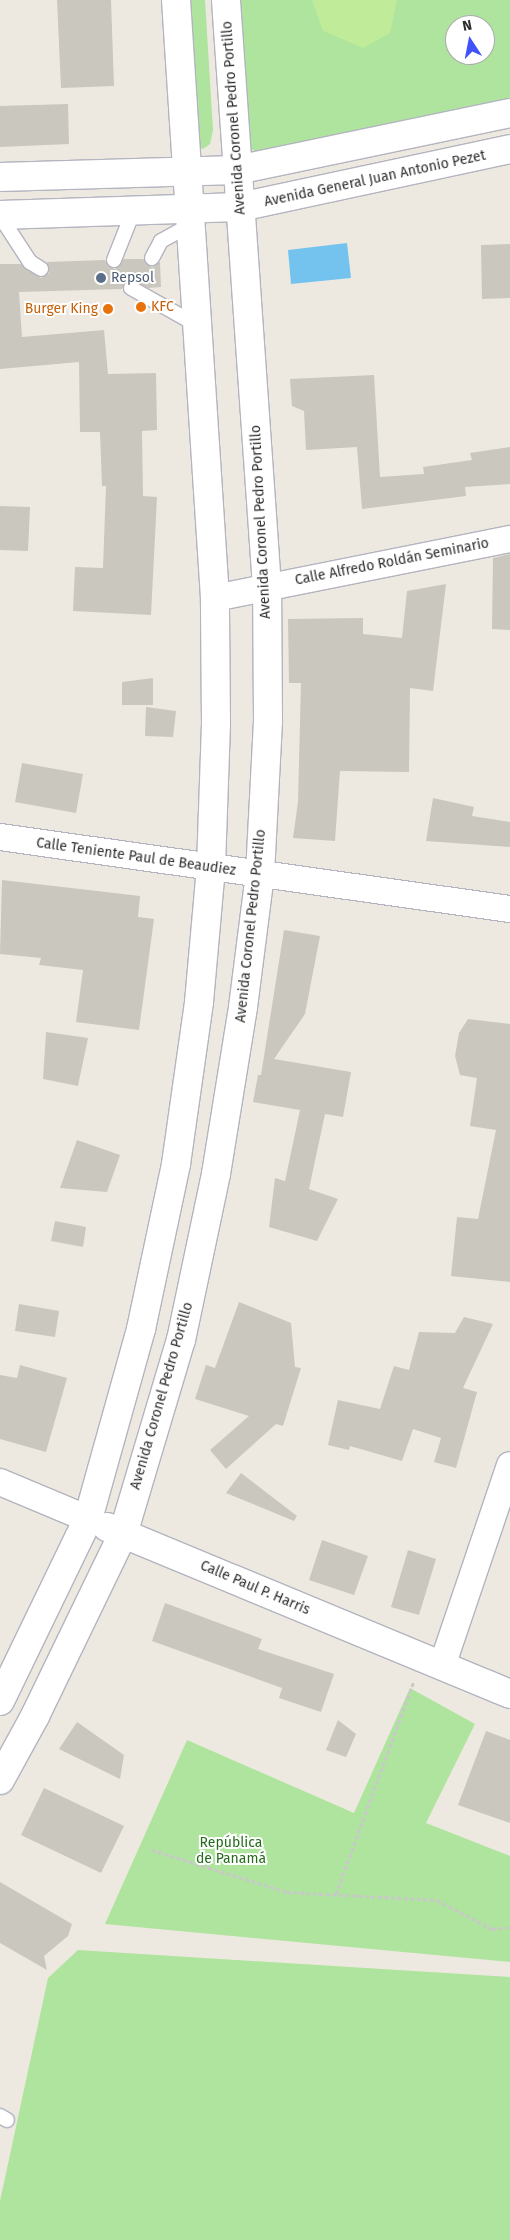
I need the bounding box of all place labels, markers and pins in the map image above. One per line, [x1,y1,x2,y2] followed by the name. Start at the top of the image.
[111,270,154,286] place label: Repsol
[95,272,107,284] marker: Repsol
[151,299,174,315] place label: KFC
[25,301,98,317] place label: Burger King
[135,301,147,313] marker: KFC
[102,303,114,315] marker: Burger King

